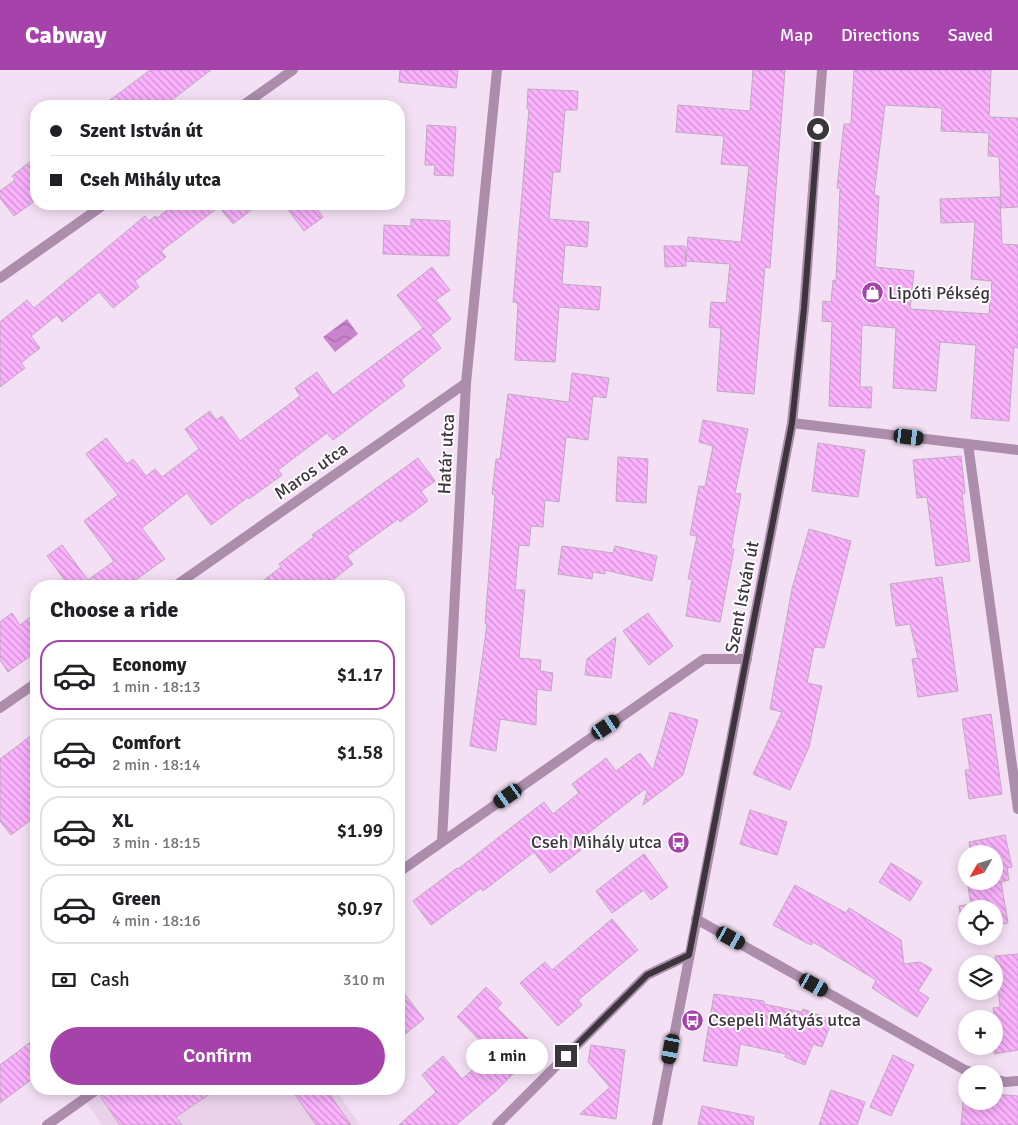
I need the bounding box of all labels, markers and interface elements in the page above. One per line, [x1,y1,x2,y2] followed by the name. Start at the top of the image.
[25,20,107,50] text: Cabway
[780,24,813,46] text: Map
[841,24,920,46] text: Directions
[948,24,993,46] text: Saved
[807,118,829,140] route start
[80,119,203,143] text: Szent István út
[80,168,221,192] text: Cseh Mihály utca
[860,281,884,305] shop icon: Lipóti Pékség
[888,282,990,304] place label: Lipóti Pékség
[433,413,459,495] street label: Határ utca
[893,428,924,446] car
[270,438,352,504] street label: Maros utca
[720,539,764,655] street label: Szent István út
[50,596,178,623] text: Choose a ride
[52,653,97,698] icon: car
[112,653,186,677] text: Economy
[337,663,383,687] text: $1.17
[112,677,201,697] text: 1 min · 18:13
[589,712,622,742] car
[52,731,97,776] icon: car
[112,731,181,755] text: Comfort
[337,741,383,765] text: $1.58
[112,755,201,775] text: 2 min · 18:14
[491,781,524,811] car
[52,809,97,854] icon: car
[112,809,134,833] text: XL
[337,819,383,843] text: $1.99
[666,830,690,854] bus stop icon: Cseh Mihály utca
[531,831,662,853] place label: Cseh Mihály utca
[112,833,201,853] text: 3 min · 18:15
[958,845,1002,890] north arrow
[958,845,1003,1110] map controls
[52,887,97,932] icon: car
[112,887,161,911] text: Green
[337,897,383,921] text: $0.97
[958,900,1003,945] button: locate
[112,911,201,931] text: 4 min · 18:16
[714,924,747,952] car
[958,955,1003,1000] button: layers
[50,966,78,994] icon: cash
[90,968,130,992] text: Cash
[343,970,385,990] text: 310 m
[797,971,830,999] car
[680,1008,704,1032] bus stop icon: Csepeli Mátyás utca
[708,1009,861,1031] place label: Csepeli Mátyás utca
[958,1010,1003,1055] button: +
[50,1027,385,1085] button: Confirm
[660,1033,681,1065] car
[466,1038,548,1074] callout: 1 min
[555,1045,577,1067] route end
[488,1046,526,1066] text: 1 min
[958,1065,1003,1110] button: −

